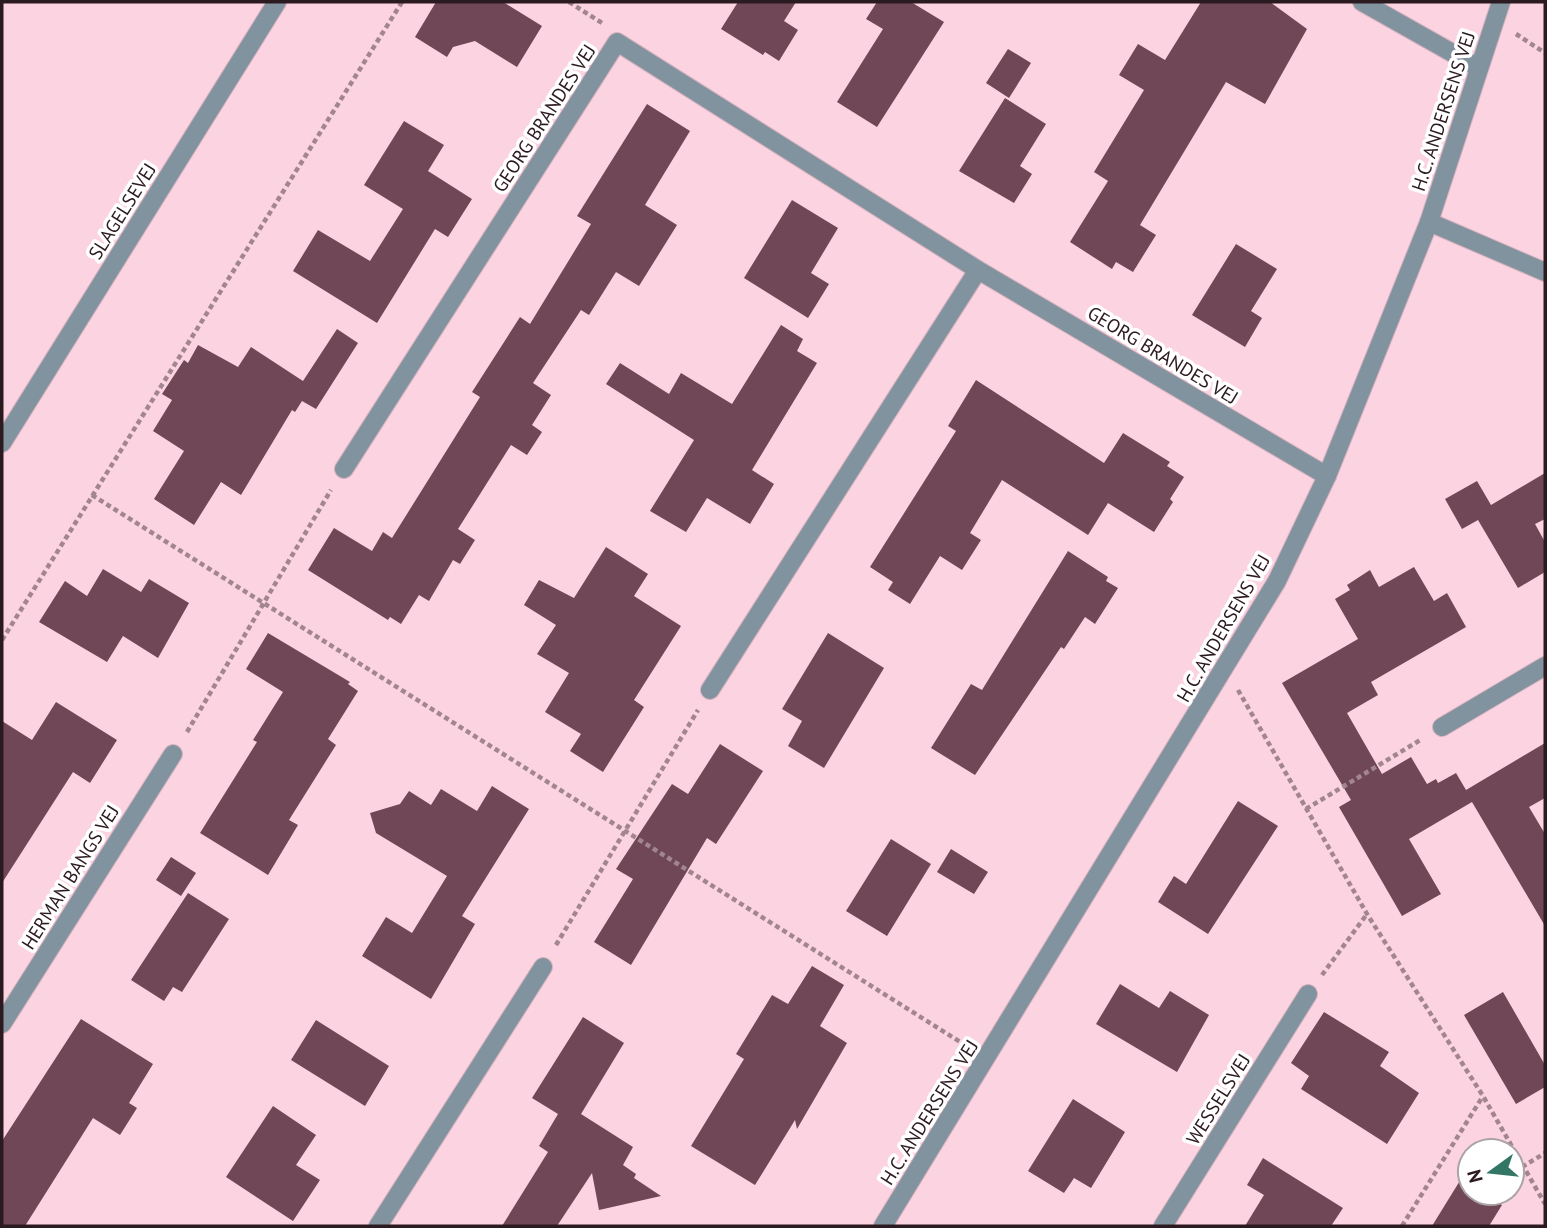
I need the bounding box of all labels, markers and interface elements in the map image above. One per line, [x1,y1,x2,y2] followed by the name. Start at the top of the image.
[1406,28,1480,194] street label: H.C. ANDERSENS VEJ
[487,40,601,196] street label: GEORG BRANDES VEJ
[83,158,161,264] street label: SLAGELSEVEJ
[1083,301,1243,409] street label: GEORG BRANDES VEJ
[1171,550,1275,706] street label: H.C. ANDERSENS VEJ
[16,800,124,954] street label: HERMAN BANGS VEJ
[875,1035,983,1189] street label: H.C. ANDERSENS VEJ
[1181,1049,1255,1149] street label: WESSELSVEJ
[1456,1137,1526,1207] north arrow
[1461,1167,1488,1186] text: N

